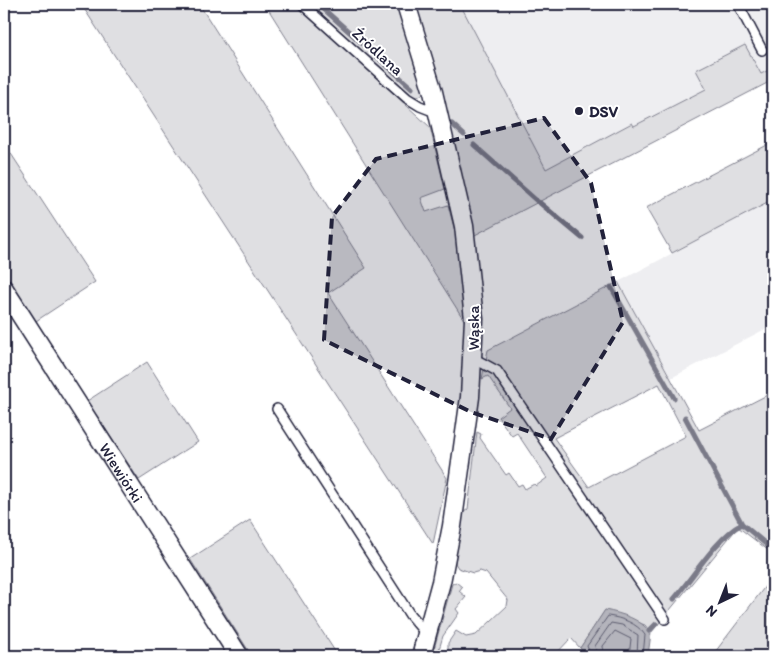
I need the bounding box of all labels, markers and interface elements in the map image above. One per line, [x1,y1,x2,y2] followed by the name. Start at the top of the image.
[348,24,407,79] street label: Źródlana
[589,102,619,121] place label: DSV
[573,105,585,117] marker: DSV
[464,305,483,351] street label: Wąska
[95,440,147,506] street label: Wiewiórki
[694,578,744,628] north arrow
[702,602,721,621] text: N

